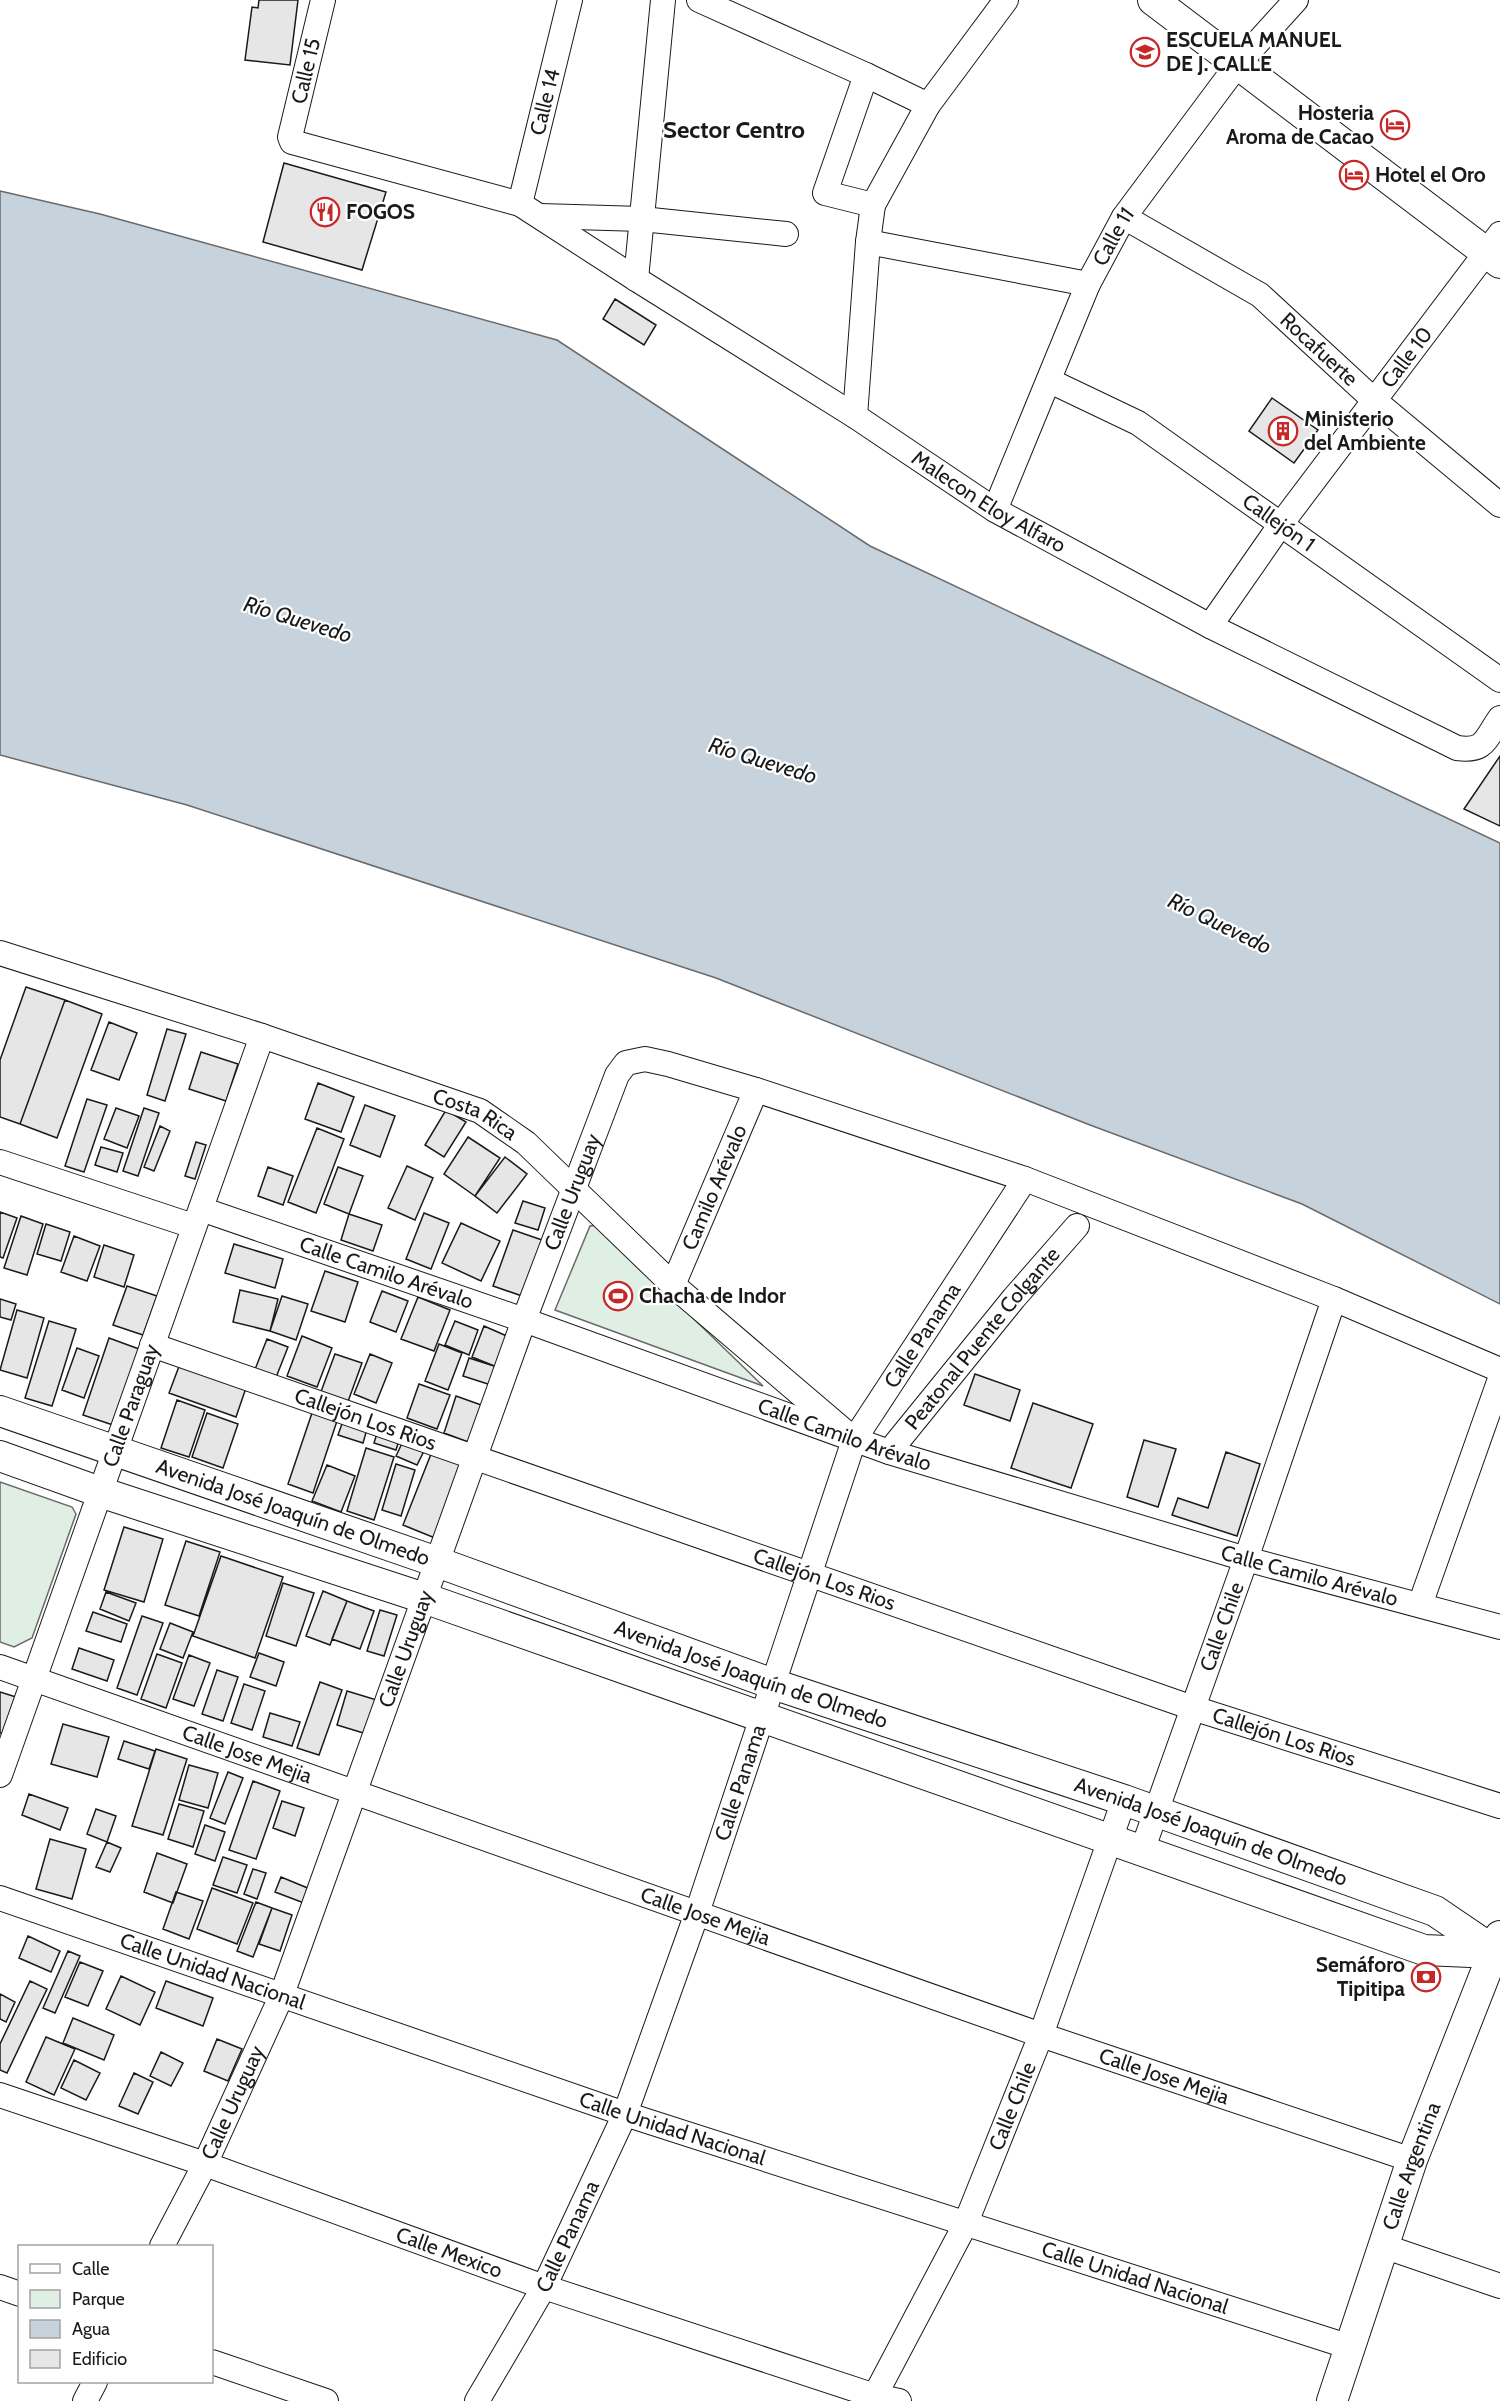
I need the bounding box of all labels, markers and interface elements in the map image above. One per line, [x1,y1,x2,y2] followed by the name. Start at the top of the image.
[1166,27,1342,76] place label: ESCUELA MANUEL DE J. CALLE
[286,36,325,106] street label: Calle 15
[1129,36,1161,68] school or university icon: ESCUELA MANUEL DE J. CALLE
[524,66,565,138] street label: Calle 14
[1226,100,1375,149] place label: Hosteria Aroma de Cacao
[1379,109,1411,141] hotel icon: Hosteria Aroma de Cacao
[663,115,805,144] district label: Sector Centro
[1338,159,1370,191] hotel icon: Hotel el Oro
[1375,162,1486,187] place label: Hotel el Oro
[309,196,341,228] restaurant icon: FOGOS
[346,199,415,224] place label: FOGOS
[1087,202,1139,270] street label: Calle 11
[1275,307,1363,391] street label: Rocafuerte
[1375,322,1437,393] street label: Calle 10
[1304,406,1426,455] place label: Ministerio del Ambiente
[1267,415,1299,447] building icon: Ministerio del Ambiente
[907,445,1070,558] street label: Malecon Eloy Alfaro
[1238,488,1320,557] street label: Callejón 1
[241,590,355,649] water label: Río Quevedo
[706,731,820,790] water label: Río Quevedo
[1164,887,1276,960] water label: Río Quevedo
[430,1083,522,1145] street label: Costa Rica
[676,1121,752,1254] street label: Camilo Arévalo
[539,1130,606,1254] street label: Calle Uruguay
[296,1231,477,1314] street label: Calle Camilo Arévalo
[899,1242,1065,1434] street label: Peatonal Puente Colgante
[879,1278,965,1393] street label: Calle Panama
[602,1280,634,1312] sports icon: Chacha de Indor
[639,1283,786,1308] place label: Chacha de Indor
[97,1340,164,1470] street label: Calle Paraguay
[291,1383,440,1455] street label: Callejón Los Rios
[754,1393,934,1476] street label: Calle Camilo Arévalo
[153,1453,433,1571] street label: Avenida José Joaquín de Olmedo
[1218,1539,1401,1611] street label: Calle Camilo Arévalo
[750,1543,899,1615] street label: Callejón Los Rios
[1194,1579,1249,1675] street label: Calle Chile
[373,1586,438,1711] street label: Calle Uruguay
[611,1615,891,1733] street label: Avenida José Joaquín de Olmedo
[1210,1702,1359,1771] street label: Callejón Los Rios
[179,1719,315,1788] street label: Calle Jose Mejia
[709,1721,771,1844] street label: Calle Panama
[1072,1772,1351,1891] street label: Avenida José Joaquín de Olmedo
[637,1881,774,1950] street label: Calle Jose Mejia
[117,1927,309,2015] street label: Calle Unidad Nacional
[1316,1952,1406,2001] place label: Semáforo Tipitipa
[1410,1961,1442,1993] bank icon: Semáforo Tipitipa
[196,2041,269,2163] street label: Calle Uruguay
[1096,2042,1233,2110] street label: Calle Jose Mejia
[983,2058,1041,2154] street label: Calle Chile
[576,2086,769,2170] street label: Calle Unidad Nacional
[1377,2098,1445,2233] street label: Calle Argentina
[530,2176,604,2296] street label: Calle Panama
[393,2221,506,2283] street label: Calle Mexico
[1039,2236,1232,2319] street label: Calle Unidad Nacional
[18,2245,213,2383] legend
[72,2258,109,2280] text: Calle
[72,2288,125,2310] text: Parque
[72,2318,110,2340] text: Agua
[72,2348,127,2370] text: Edificio

